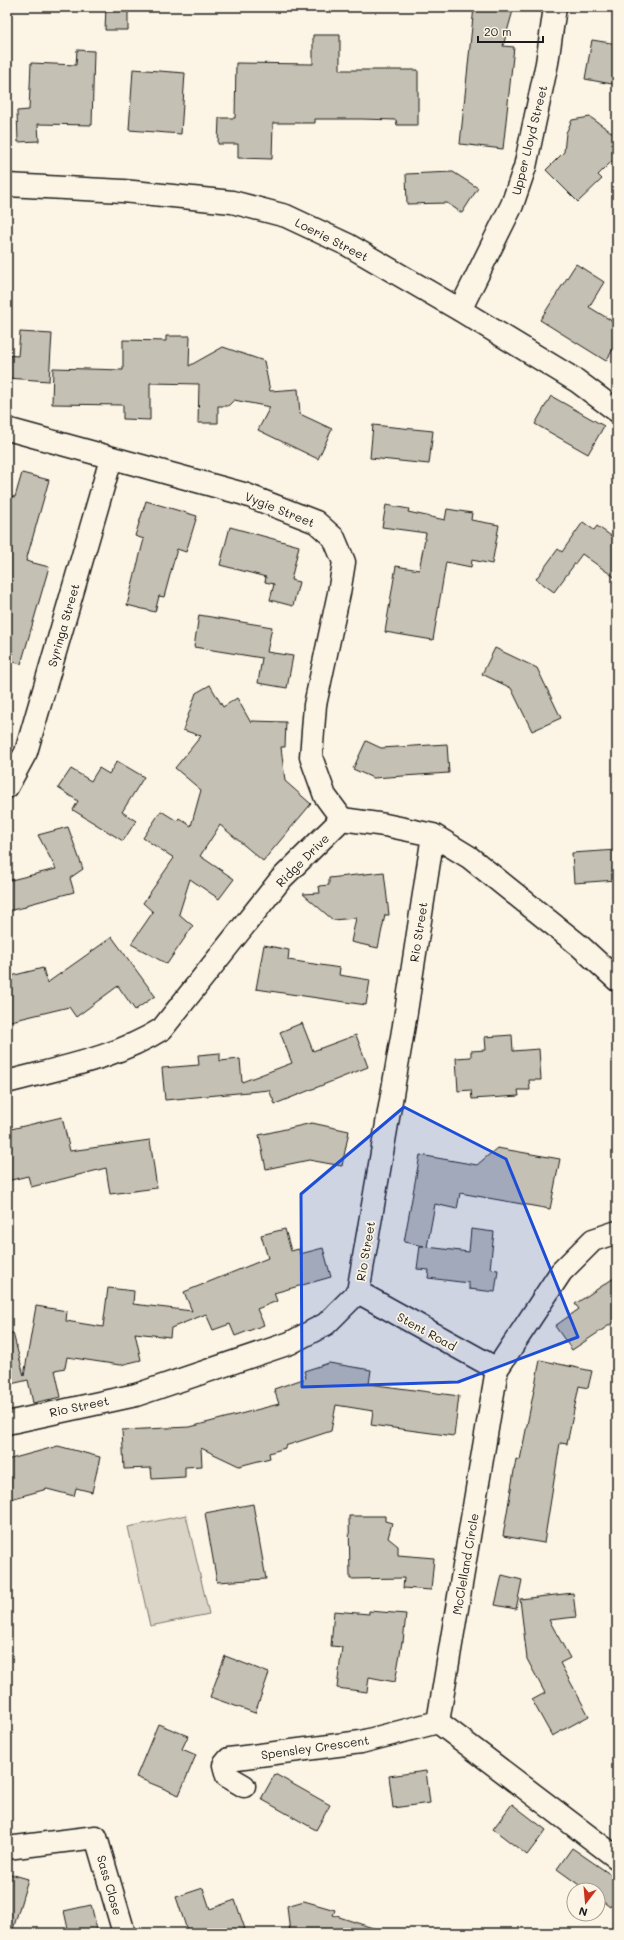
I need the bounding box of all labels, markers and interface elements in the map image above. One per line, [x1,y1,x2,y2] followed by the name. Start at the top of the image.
[478,18,543,44] scale bar
[484,23,512,39] text: 20 m
[508,84,550,196] street label: Upper Lloyd Street
[293,214,371,264] street label: Loerie Street
[243,488,317,530] street label: Vygie Street
[43,582,83,668] street label: Syringa Street
[272,830,332,890] street label: Ridge Drive
[405,901,431,963] street label: Rio Street
[352,1220,378,1282] street label: Rio Street
[395,1308,460,1354] street label: Stent Road
[48,1392,110,1420] street label: Rio Street
[448,1512,482,1616] street label: McClelland Circle
[260,1732,370,1762] street label: Spensley Crescent
[94,1853,126,1917] street label: Sass Close
[566,1882,606,1922] north arrow
[577,1904,589,1920] text: N

